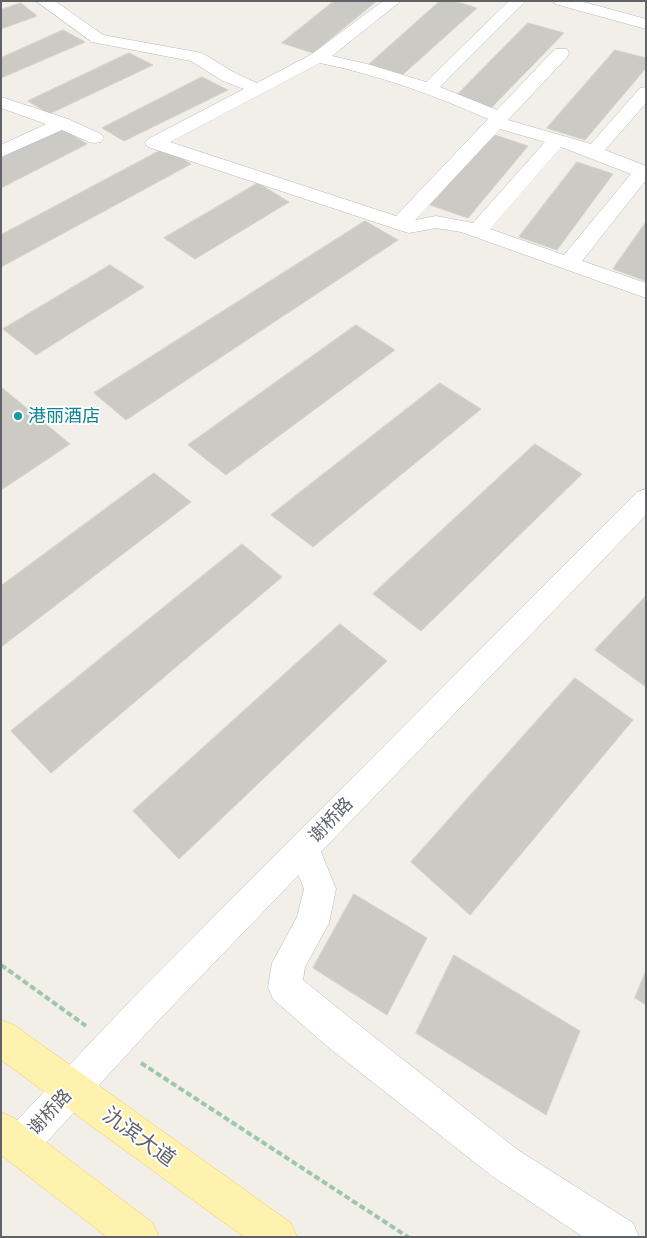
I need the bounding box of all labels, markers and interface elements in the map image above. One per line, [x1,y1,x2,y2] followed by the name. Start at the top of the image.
[28,405,100,427] place label: 港丽酒店
[12,410,24,422] marker: 港丽酒店
[304,793,358,847] street label: 谢桥路
[24,1085,76,1139] street label: 谢桥路
[98,1102,180,1172] street label: 氿滨大道

